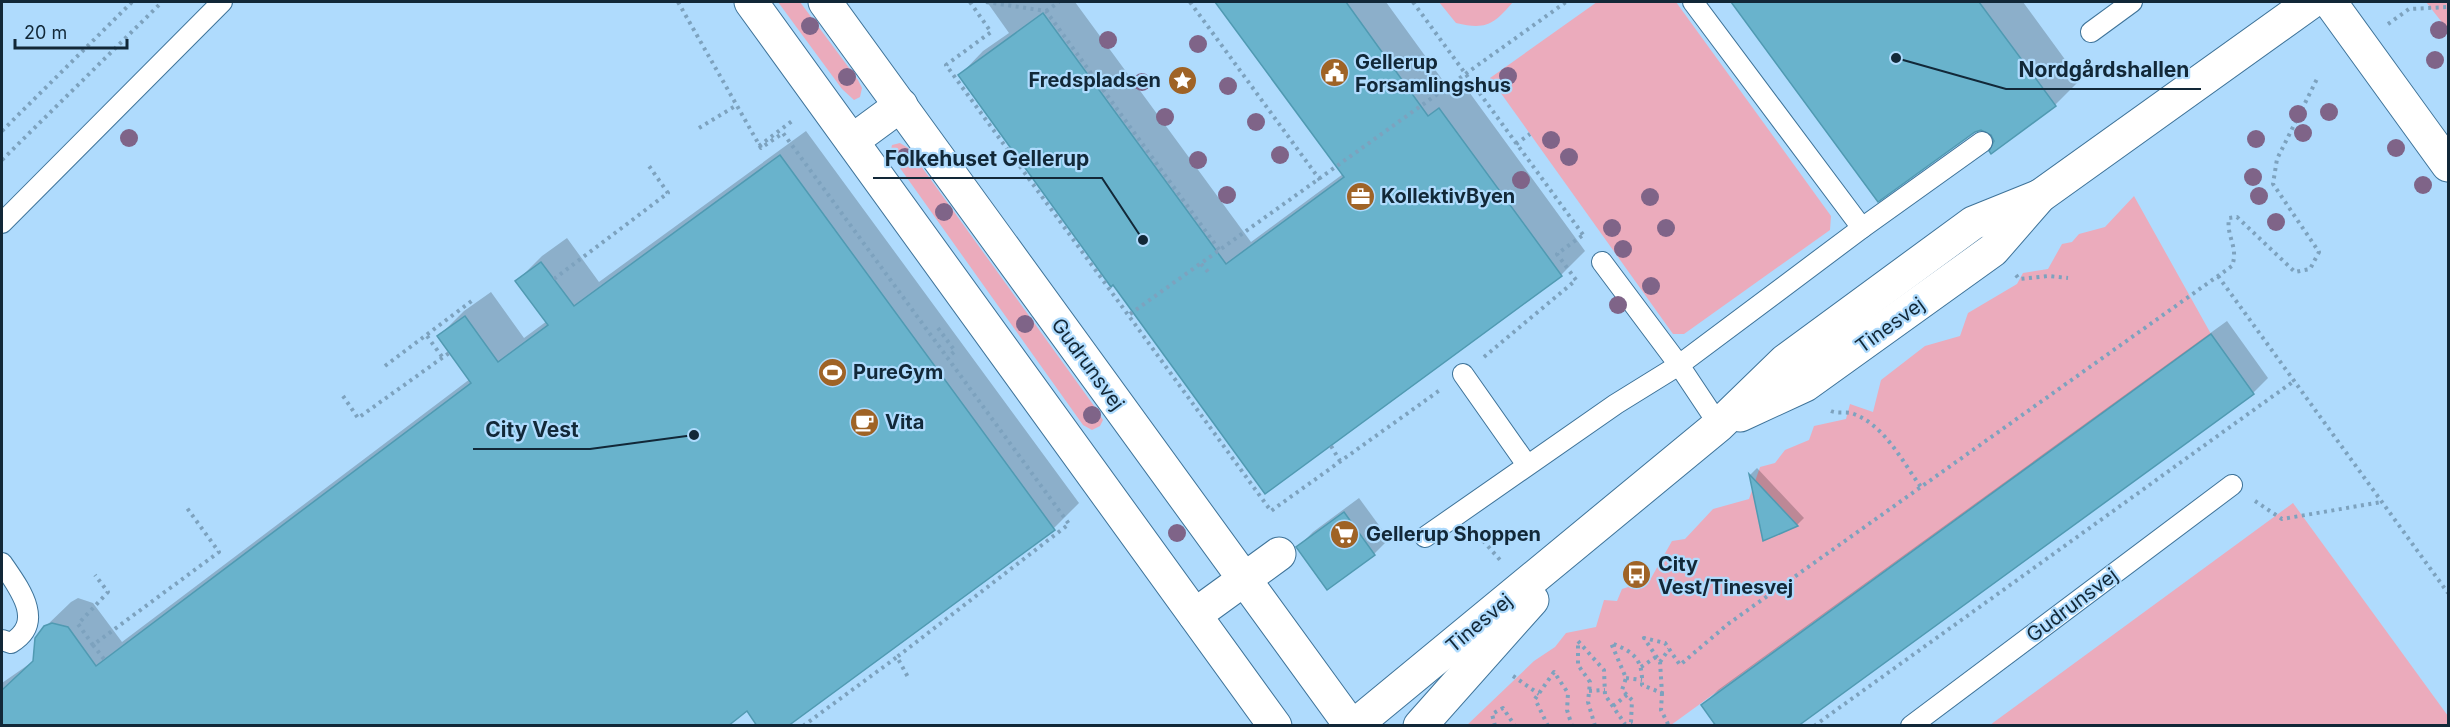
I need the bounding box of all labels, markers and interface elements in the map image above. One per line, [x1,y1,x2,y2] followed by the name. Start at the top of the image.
[15,12,128,50] scale bar
[24,22,67,43] text: 20 m
[1355,50,1511,97] place label: Gellerup Forsamlingshus
[2006,50,2201,89] callout: Nordgårdshallen
[1318,57,1350,89] public building icon: Gellerup Forsamlingshus
[2019,57,2189,82] text: Nordgårdshallen
[1166,64,1198,96] place icon: Fredspladsen
[1028,68,1161,92] place label: Fredspladsen
[873,139,1102,178] callout: Folkehuset Gellerup
[885,146,1089,171] text: Folkehuset Gellerup
[1344,180,1376,212] office icon: KollektivByen
[1381,184,1515,208] place label: KollektivByen
[1851,292,1929,358] street label: Tinesvej
[1047,313,1129,415] street label: Gudrunsvej
[816,356,848,388] sports icon: PureGym
[853,360,943,384] place label: PureGym
[848,406,880,438] cafe icon: Vita
[473,410,590,449] callout: City Vest
[885,410,924,434] place label: Vita
[485,417,579,442] text: City Vest
[1329,518,1361,550] supermarket icon: Gellerup Shoppen
[1366,522,1541,546] place label: Gellerup Shoppen
[1658,552,1793,599] place label: City Vest/Tinesvej
[1621,559,1653,591] bus stop icon: City Vest/Tinesvej
[2022,563,2122,647] street label: Gudrunsvej
[1441,588,1517,658] street label: Tinesvej

